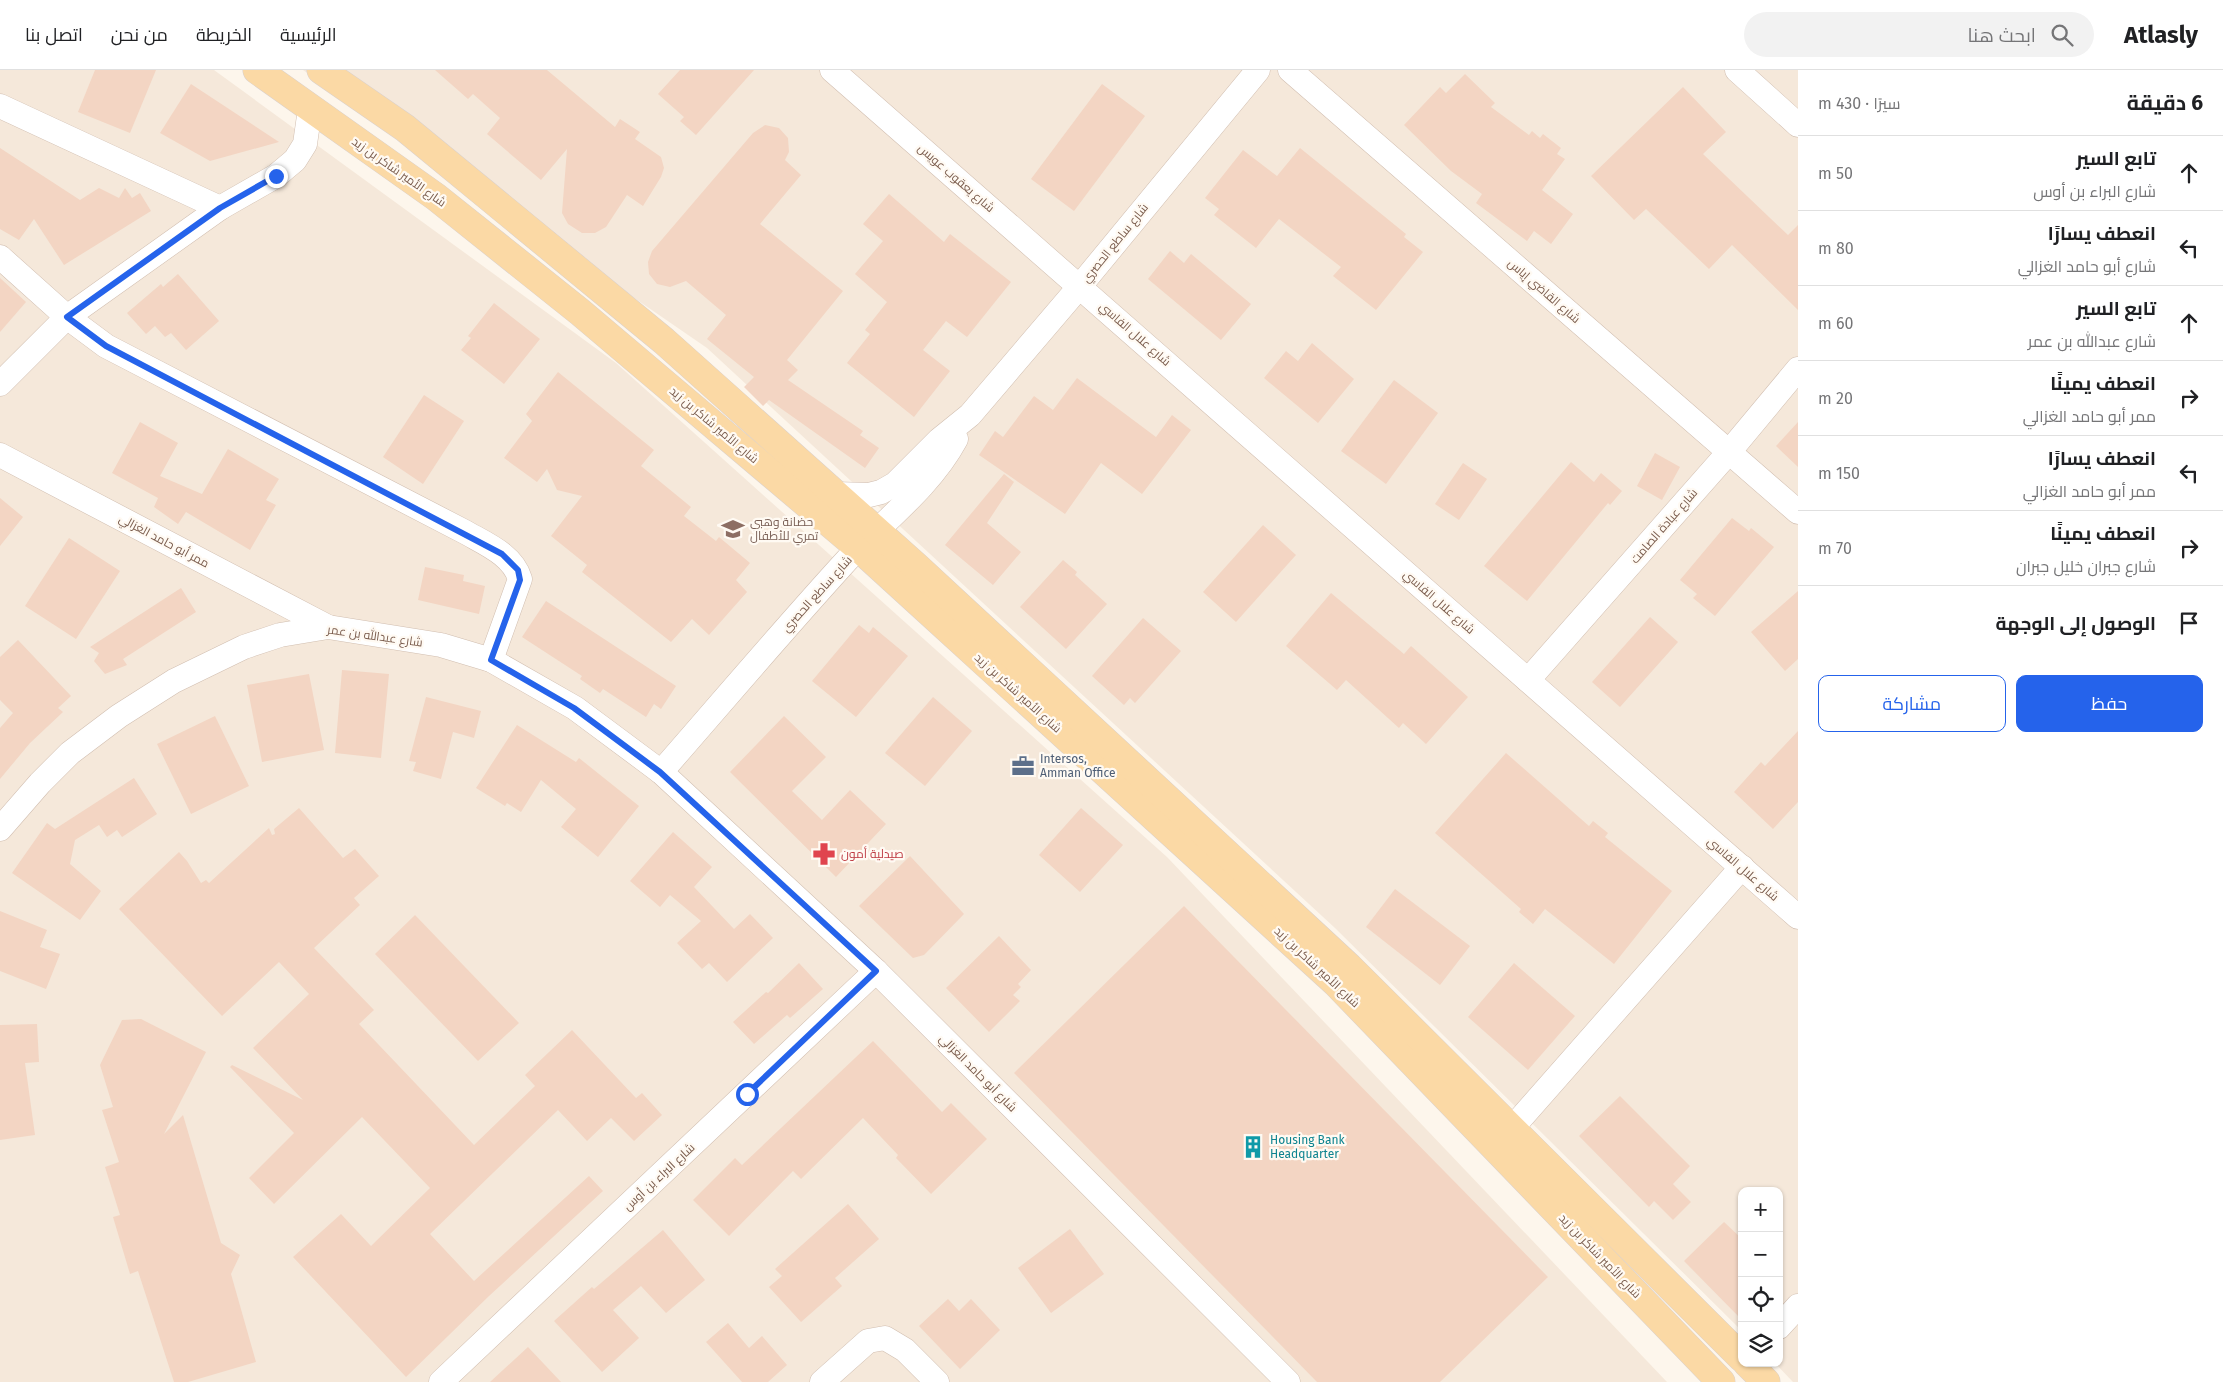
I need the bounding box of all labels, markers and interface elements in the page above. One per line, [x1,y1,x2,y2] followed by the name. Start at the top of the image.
[1744,12,2094,57] search box
[2048,21,2076,49] icon: search
[2124,21,2198,49] text: Atlasly
[25,24,83,46] text: اتصل بنا
[111,24,168,46] text: من نحن
[196,24,252,46] text: الخريطة
[280,24,337,46] text: الرئيسية
[1967,24,2036,47] text: ابحث هنا
[2127,90,2203,116] text: 6 دقيقة
[1818,94,1901,113] text: سيرًا · 430 m
[349,134,449,211] street label: شارع الأمير شاكر بن زيد
[914,141,997,216] street label: شارع يعقوب عويس
[2076,147,2156,170] text: تابع السير
[2175,159,2203,187] icon: ahead
[1818,164,1853,183] text: 50 m
[265,165,288,188] route end
[2033,182,2156,201] text: شارع البراء بن أوس
[1079,201,1153,287] street label: شارع ساطع الحصري
[2048,222,2156,245] text: انعطف يسارًا
[2175,234,2203,262] icon: left
[1818,239,1854,258] text: 80 m
[1503,256,1583,328] street label: شارع القاضي إياس
[2018,257,2156,276] text: شارع أبو حامد الغزالي
[2076,297,2156,320] text: تابع السير
[1095,299,1174,371] street label: شارع علال الفاسي
[2175,309,2203,337] icon: ahead
[1818,314,1853,333] text: 60 m
[2028,332,2156,351] text: شارع عبدالله بن عمر
[2050,372,2156,395] text: انعطف يمينًا
[666,384,761,467] street label: شارع الأمير شاكر بن زيد
[2175,384,2203,412] icon: right
[1818,389,1853,408] text: 20 m
[2023,407,2156,426] text: ممر أبو حامد الغزالي
[2048,447,2156,470] text: انعطف يسارًا
[2175,459,2203,487] icon: left
[1818,464,1860,483] text: 150 m
[2023,482,2156,501] text: ممر أبو حامد الغزالي
[1628,486,1701,567] street label: شارع عبادة الصامت
[115,510,212,573] street label: ممر أبو حامد الغزالي
[750,515,819,546] place label: حضانة وهبي تمري للأطفال
[720,516,746,542] school or university icon: حضانة وهبي تمري للأطفال
[2050,522,2156,545] text: انعطف يمينًا
[2175,534,2203,562] icon: right
[1818,539,1852,558] text: 70 m
[779,553,857,637] street label: شارع ساطع الحصري
[2016,557,2156,576] text: شارع جبران خليل جبران
[1399,567,1478,639] street label: شارع علال الفاسي
[2175,609,2203,637] icon: arrive
[1996,612,2156,635] text: الوصول إلى الوجهة
[325,621,424,651] street label: شارع عبدالله بن عمر
[971,650,1064,736] street label: شارع الأمير شاكر بن زيد
[1818,675,2006,732] button: مشاركة
[2016,675,2203,732] button: حفظ
[1040,752,1115,780] place label: Intersos, Amman Office
[1010,753,1036,779] office icon: Intersos, Amman Office
[1703,834,1782,906] street label: شارع علال الفاسي
[811,841,837,867] pharmacy icon: صيدلية أمون
[841,846,904,861] place label: صيدلية أمون
[1271,924,1363,1011] street label: شارع الأمير شاكر بن زيد
[934,1031,1020,1117] street label: شارع أبو حامد الغزالي
[736,1083,759,1106] route start
[1270,1133,1345,1161] place label: Housing Bank Headquarter
[1240,1134,1266,1160] building icon: Housing Bank Headquarter
[620,1140,698,1214] street label: شارع البراء بن أوس
[1738,1187,1783,1367] map controls
[1738,1187,1783,1232] button: +
[1555,1211,1644,1302] street label: شارع الأمير شاكر بن زيد
[1738,1232,1783,1277] button: −
[1738,1277,1783,1322] button: locate
[1738,1322,1783,1367] button: layers

